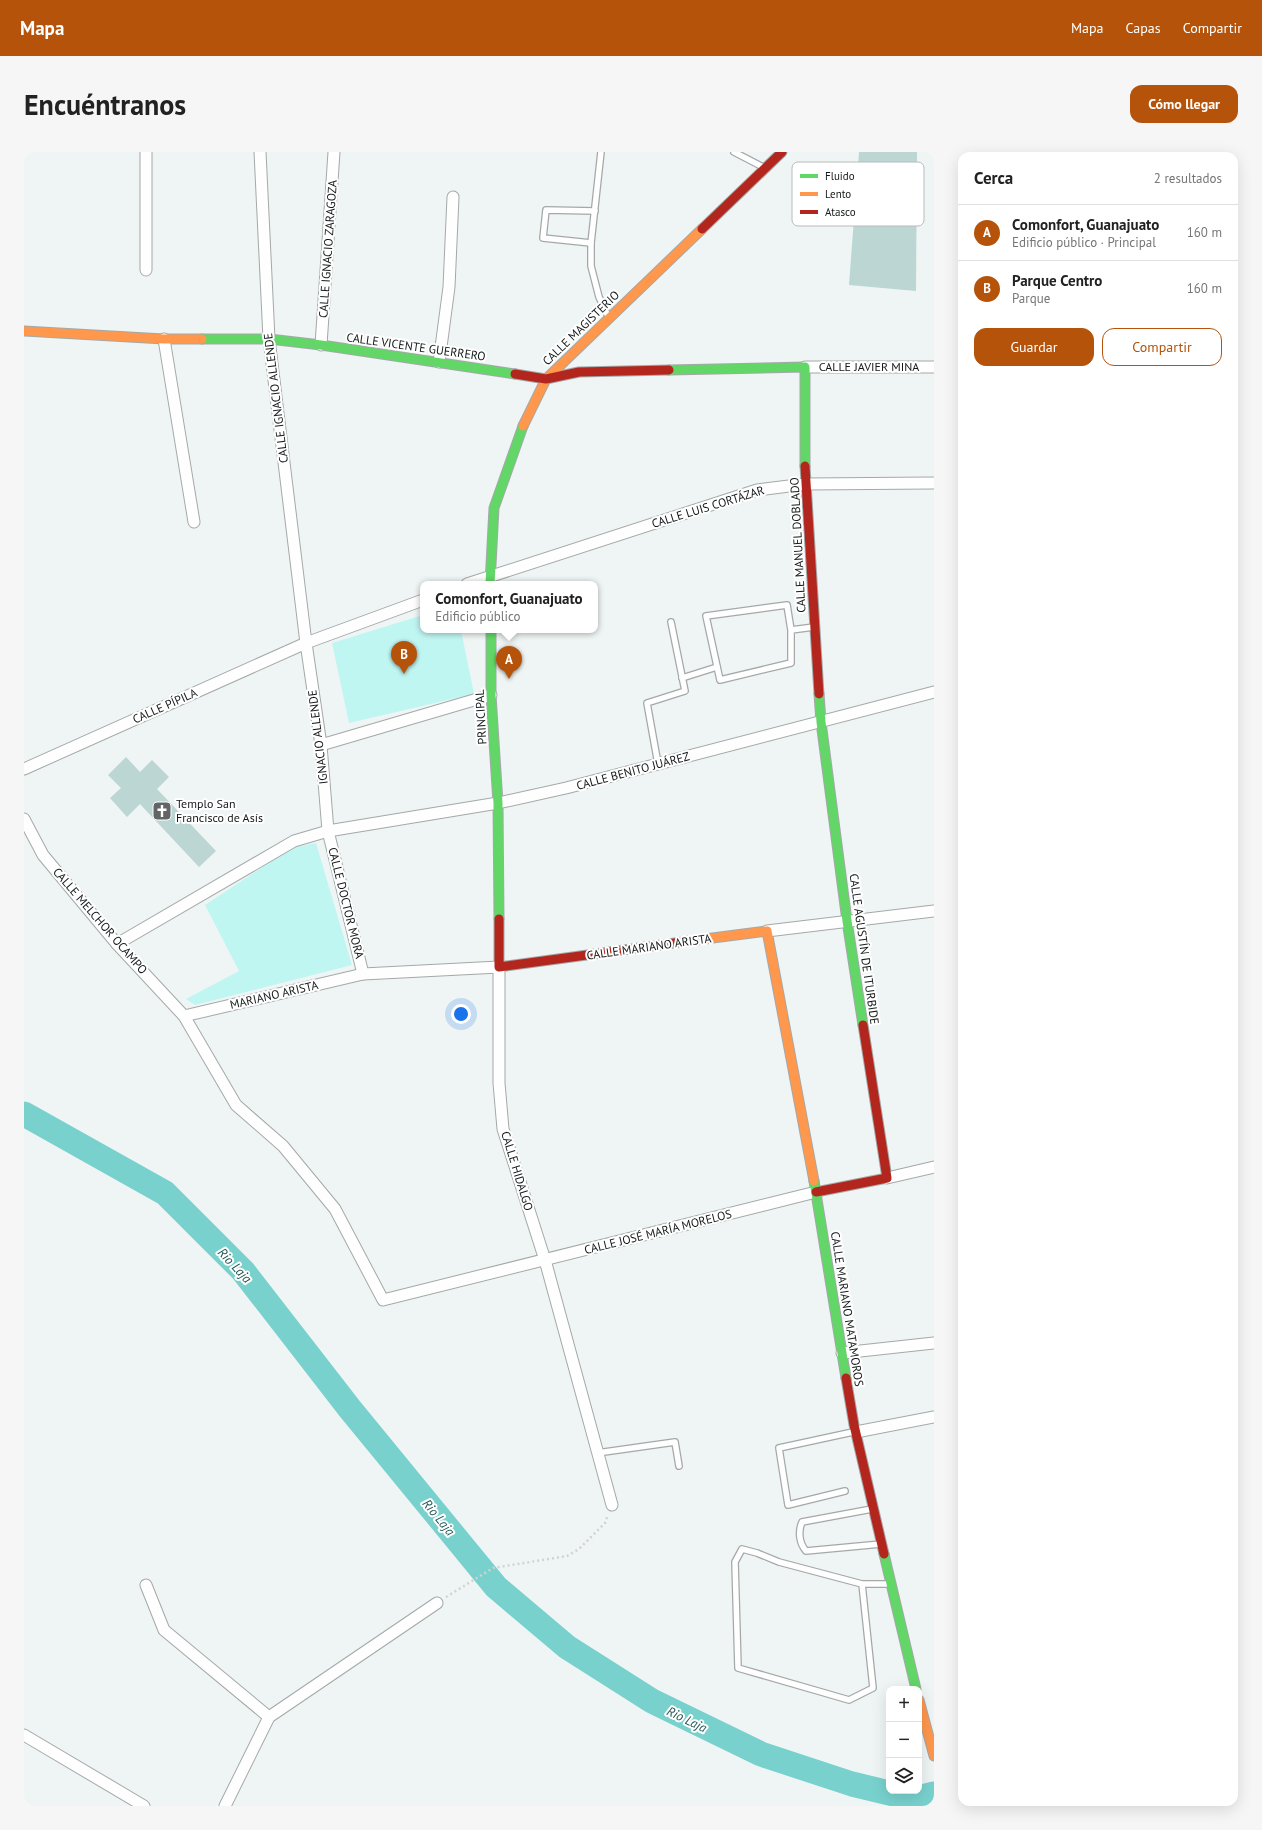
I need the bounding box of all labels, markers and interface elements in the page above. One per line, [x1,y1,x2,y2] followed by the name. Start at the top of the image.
[20,16,64,40] text: Mapa
[1071,19,1104,37] text: Mapa
[1126,19,1161,37] text: Capas
[1183,19,1242,37] text: Compartir
[1130,85,1238,123] button: Cómo llegar
[24,86,186,123] text: Encuéntranos
[792,162,924,226] legend
[974,167,1013,189] text: Cerca
[825,169,855,183] text: Fluido
[1154,170,1222,187] text: 2 resultados
[315,180,340,318] street label: CALLE IGNACIO ZARAGOZA
[825,187,851,201] text: Lento
[825,205,856,219] text: Atasco
[1012,215,1159,234] text: Comonfort, Guanajuato
[983,224,991,241] text: A
[1187,224,1222,241] text: 160 m
[1012,234,1156,251] text: Edificio público · Principal
[1012,271,1102,290] text: Parque Centro
[983,280,991,297] text: B
[1187,280,1222,297] text: 160 m
[539,287,622,368] street label: CALLE MAGISTERIO
[1012,290,1050,307] text: Parque
[974,328,1094,366] button: Guardar
[1102,328,1222,366] button: Compartir
[346,329,487,364] street label: CALLE VICENTE GUERRERO
[260,332,291,464] street label: CALLE IGNACIO ALLENDE
[819,359,919,374] street label: CALLE JAVIER MINA
[786,477,809,613] street label: CALLE MANUEL DOBLADO
[650,482,766,531] street label: CALLE LUIS CORTÁZAR
[420,581,598,633] popup
[435,589,583,608] text: Comonfort, Guanajuato
[435,608,520,625] text: Edificio público
[391,641,417,674] pin: B
[496,646,522,679] pin: A
[130,685,199,726] street label: CALLE PÍPILA
[304,689,331,785] street label: IGNACIO ALLENDE
[472,689,489,745] street label: PRINCIPAL
[575,748,692,793] street label: CALLE BENITO JUÁREZ
[176,796,263,825] place label: Templo San Francisco de Asís
[151,800,173,822] church icon: Templo San Francisco de Asís
[325,846,368,960] street label: CALLE DOCTOR MORA
[50,864,151,977] street label: CALLE MELCHOR OCAMPO
[846,872,883,1025] street label: CALLE AGUSTÍN DE ITURBIDE
[586,930,712,963] street label: CALLE MARIANO ARISTA
[228,977,320,1012] street label: MARIANO ARISTA
[451,1004,471,1024] your location
[498,1129,537,1213] street label: CALLE HIDALGO
[583,1206,733,1257] street label: CALLE JOSÉ MARÍA MORELOS
[828,1230,867,1387] street label: CALLE MARIANO MATAMOROS
[214,1244,256,1287] water label: Rio Laja
[419,1496,459,1540] water label: Rio Laja
[886,1686,922,1794] map controls
[886,1686,922,1722] button: +
[664,1703,710,1737] water label: Rio Laja
[886,1722,922,1758] button: −
[886,1758,922,1794] button: layers

